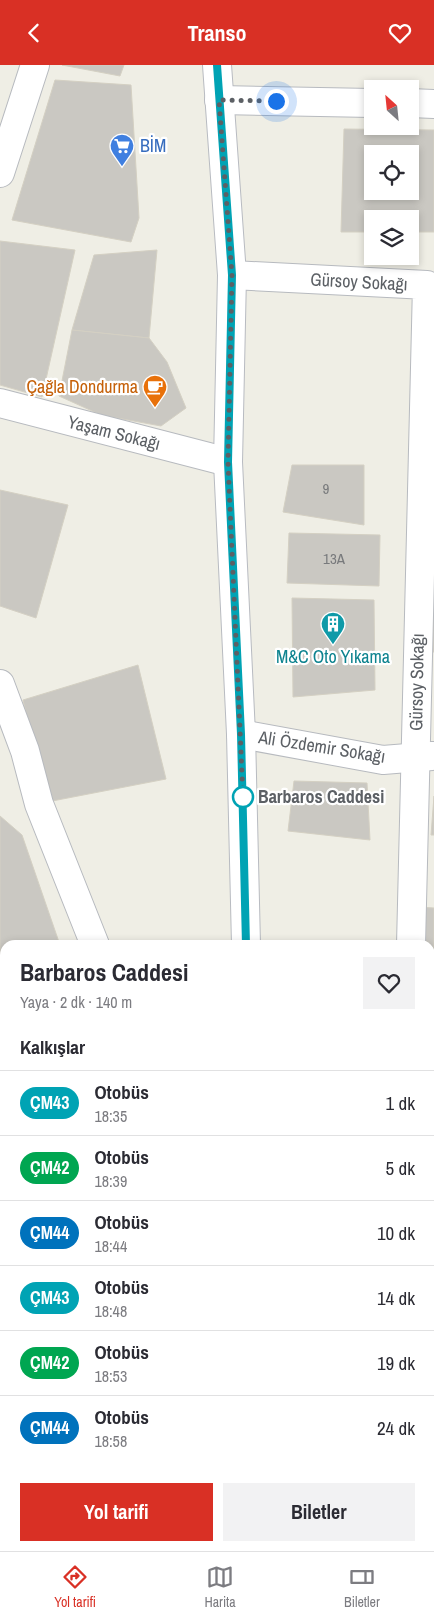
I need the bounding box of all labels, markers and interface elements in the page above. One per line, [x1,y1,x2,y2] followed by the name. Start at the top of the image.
[187,18,247,48] text: Transo
[20,19,48,47] icon: back
[386,19,414,47] icon: heart
[364,80,419,135] north arrow
[364,80,419,265] map controls
[264,89,289,114] your location
[109,133,135,167] supermarket icon: BİM
[140,133,166,158] place label: BİM
[364,145,419,200] button: locate
[364,210,419,265] button: layers
[310,266,408,297] street label: Gürsoy Sokağı
[26,374,138,399] place label: Çağla Dondurma
[142,374,168,408] cafe icon: Çağla Dondurma
[65,409,163,456] street label: Yaşam Sokağı
[323,478,330,499] house number: 9
[323,548,346,569] house number: 13A
[320,611,346,645] building icon: M&C Oto Yıkama
[403,633,430,731] street label: Gürsoy Sokağı
[276,644,390,669] place label: M&C Oto Yıkama
[256,724,387,769] street label: Ali Özdemir Sokağı
[258,784,384,809] place label: Barbaros Caddesi
[232,786,254,808] marker: Barbaros Caddesi
[20,956,188,988] text: Barbaros Caddesi
[363,957,415,1009] button: heart
[20,991,132,1013] text: Yaya · 2 dk · 140 m
[20,1034,85,1060] text: Kalkışlar
[94,1079,149,1105] text: Otobüs
[30,1090,69,1115] text: ÇM43
[386,1090,415,1116] text: 1 dk
[94,1105,127,1127] text: 18:35
[94,1144,149,1170] text: Otobüs
[30,1155,69,1180] text: ÇM42
[386,1155,415,1181] text: 5 dk
[94,1170,127,1192] text: 18:39
[94,1209,149,1235] text: Otobüs
[30,1220,69,1245] text: ÇM44
[377,1220,415,1246] text: 10 dk
[94,1235,127,1257] text: 18:44
[94,1274,149,1300] text: Otobüs
[30,1285,69,1310] text: ÇM43
[377,1285,415,1311] text: 14 dk
[94,1300,127,1322] text: 18:48
[94,1339,149,1365] text: Otobüs
[30,1350,69,1375] text: ÇM42
[377,1350,415,1376] text: 19 dk
[94,1365,127,1387] text: 18:53
[94,1404,149,1430] text: Otobüs
[30,1415,69,1440] text: ÇM44
[377,1415,415,1441] text: 24 dk
[94,1430,127,1452] text: 18:58
[20,1483,213,1541] button: Yol tarifi
[223,1483,415,1541] button: Biletler
[54,1563,96,1611] tab: Yol tarifi
[204,1563,236,1611] tab: Harita
[344,1563,380,1611] tab: Biletler

